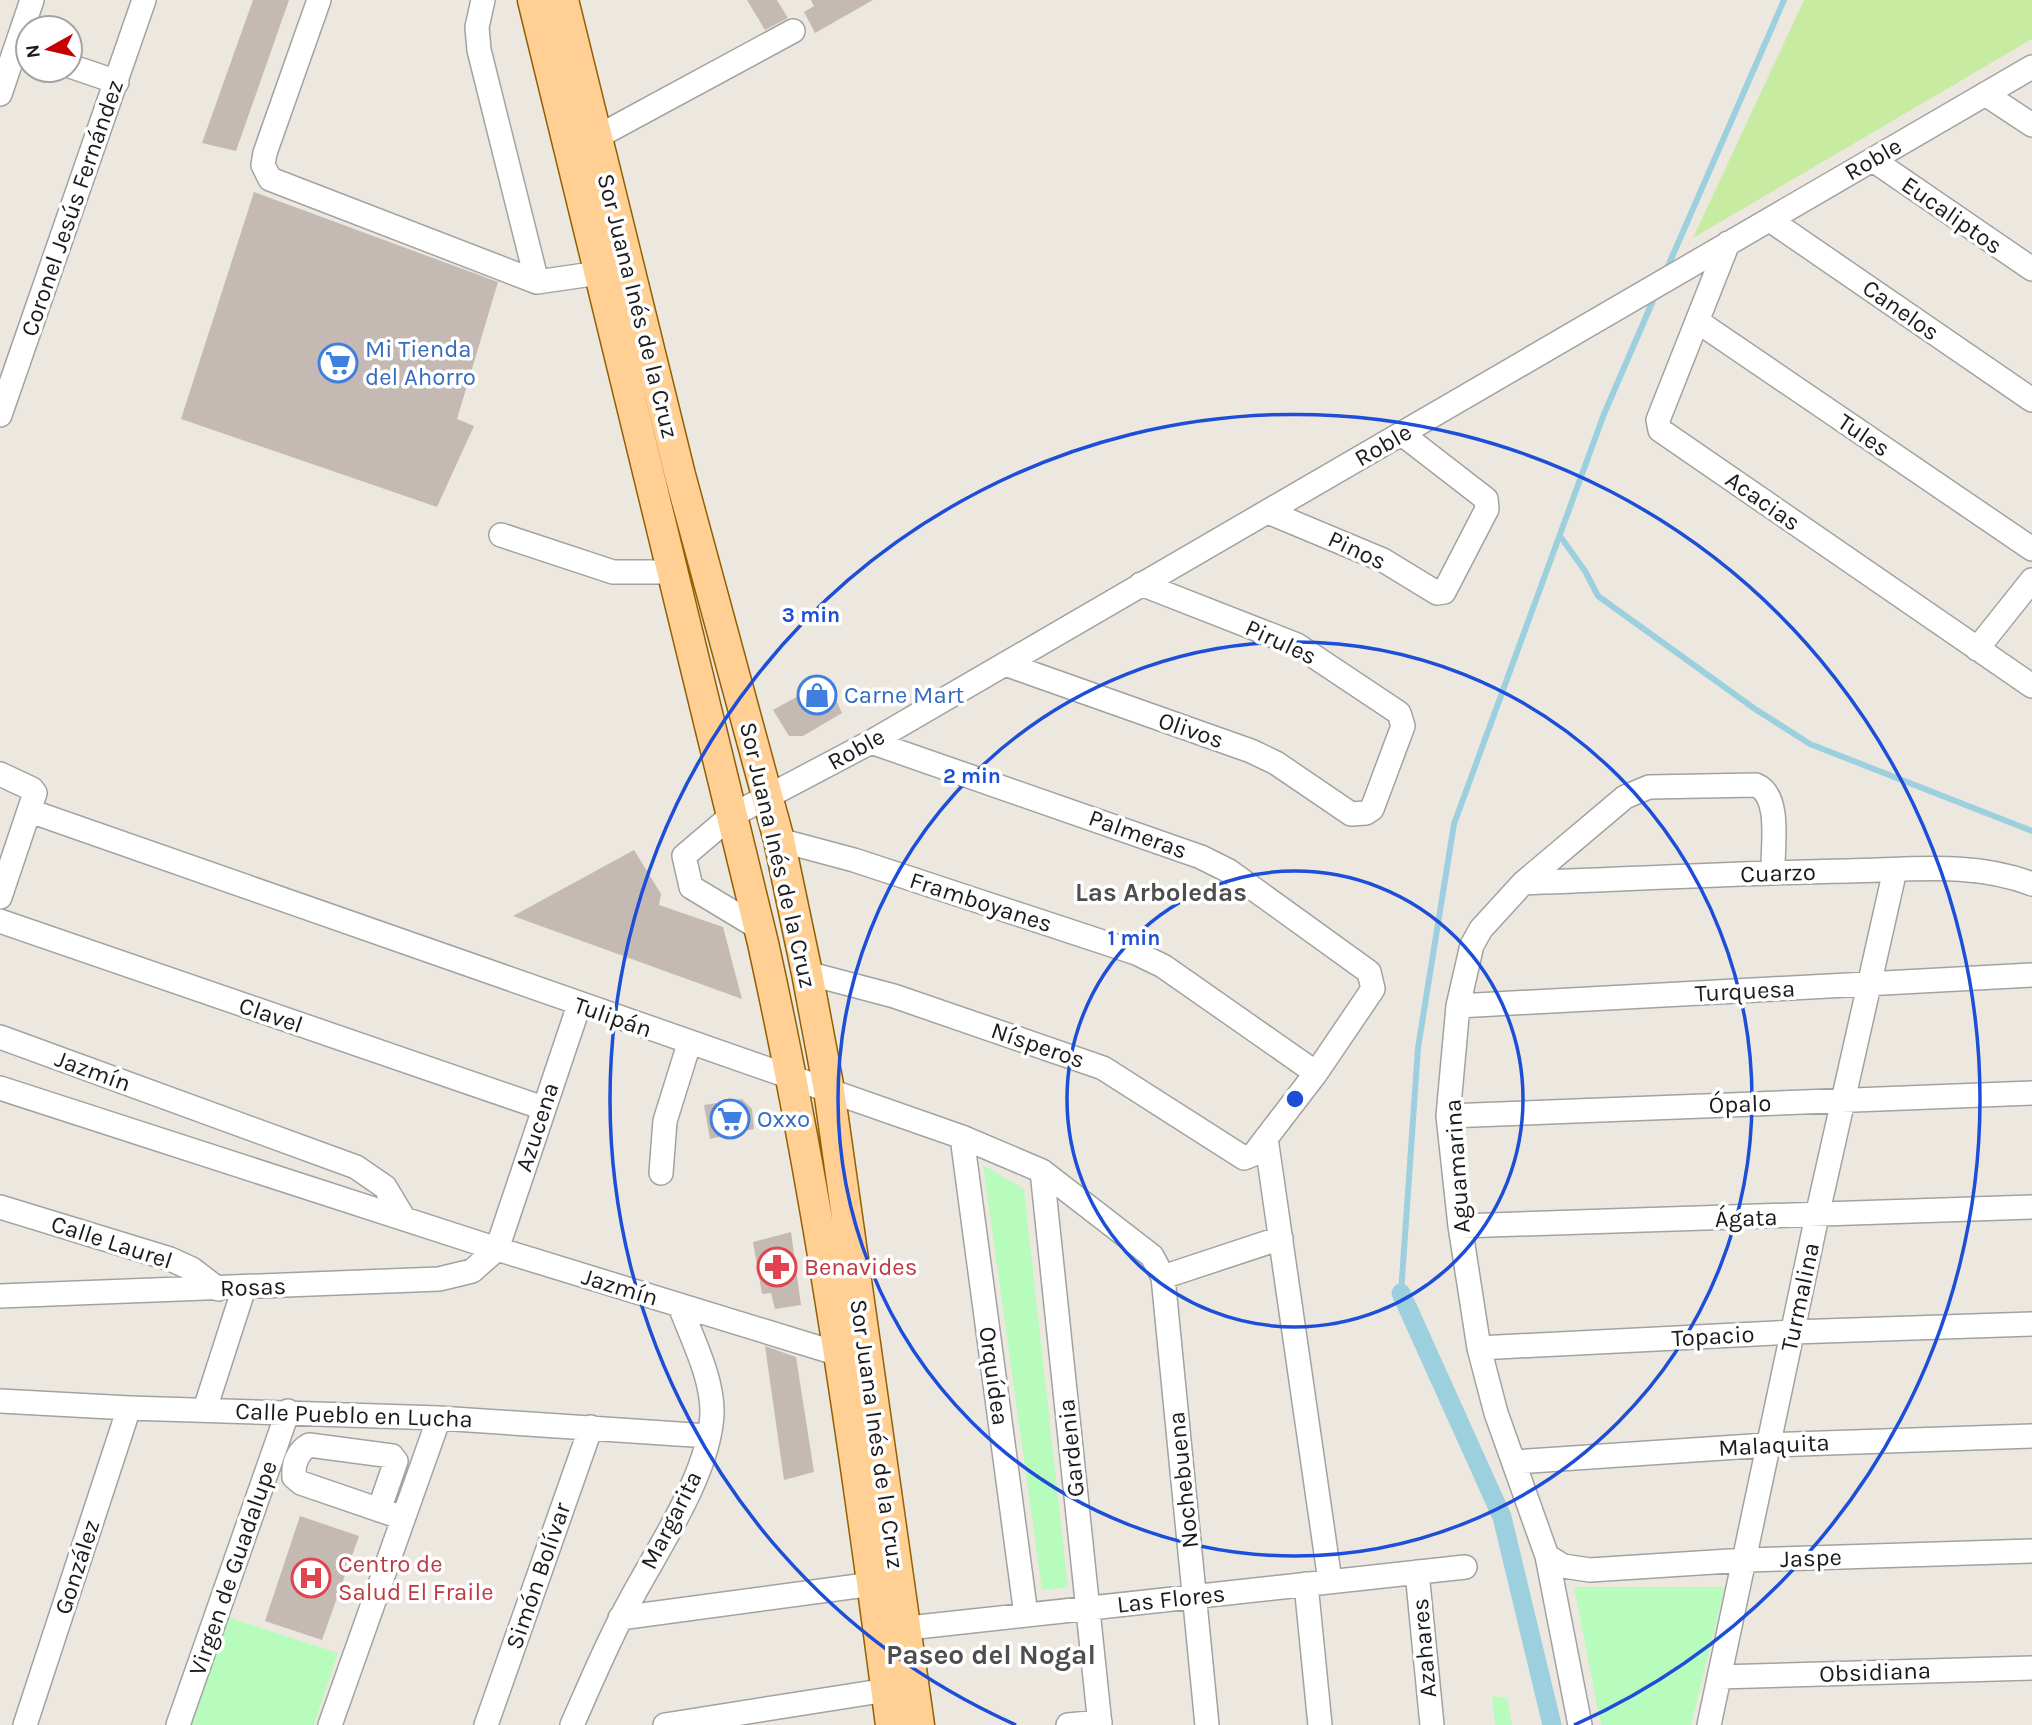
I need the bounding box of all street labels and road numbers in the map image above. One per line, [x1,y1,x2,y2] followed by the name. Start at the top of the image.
[15,76,129,340] street label: Coronel Jesús Fernández
[1840,132,1906,186] street label: Roble
[1896,170,2008,260] street label: Eucaliptos
[592,171,684,441] street label: Sor Juana Inés de la Cruz
[1857,274,1945,346] street label: Canelos
[1833,408,1895,462] street label: Tules
[1350,418,1416,472] street label: Roble
[1720,465,1806,537] street label: Acacias
[1324,524,1390,576] street label: Pinos
[1241,613,1321,671] street label: Pirules
[1155,706,1227,754] street label: Olivos
[734,719,822,991] street label: Sor Juana Inés de la Cruz
[822,722,890,776] street label: Roble
[1085,803,1191,865] street label: Palmeras
[1740,858,1816,888] street label: Cuarzo
[906,866,1056,938] street label: Framboyanes
[1694,974,1796,1008] street label: Turquesa
[235,991,307,1039] street label: Clavel
[570,991,656,1043] street label: Tulipán
[988,1016,1088,1074] street label: Nísperos
[51,1044,135,1098] street label: Jazmín
[509,1079,565,1175] street label: Azucena
[1708,1089,1772,1119] street label: Ópalo
[1438,1098,1476,1234] street label: Aguamarina
[1714,1202,1778,1233] street label: Ágata
[48,1209,176,1275] street label: Calle Laurel
[1775,1240,1825,1354] street label: Turmalina
[578,1262,662,1312] street label: Jazmín
[219,1272,287,1302] street label: Rosas
[844,1297,910,1571] street label: Sor Juana Inés de la Cruz
[1671,1320,1755,1352] street label: Topacio
[973,1325,1015,1427] street label: Orquídea
[235,1397,473,1433] street label: Calle Pueblo en Lucha
[1052,1397,1090,1499] street label: Gardenia
[1162,1410,1204,1550] street label: Nochebuena
[1718,1428,1830,1462] street label: Malaquita
[183,1457,283,1679] street label: Virgen de Guadalupe
[634,1466,708,1574] street label: Margarita
[500,1499,576,1653] street label: Simón Bolívar
[49,1516,105,1618] street label: González
[1780,1543,1842,1573] street label: Jaspe
[1115,1579,1227,1619] street label: Las Flores
[1406,1597,1442,1699] street label: Azahares
[1819,1656,1931,1688] street label: Obsidiana

